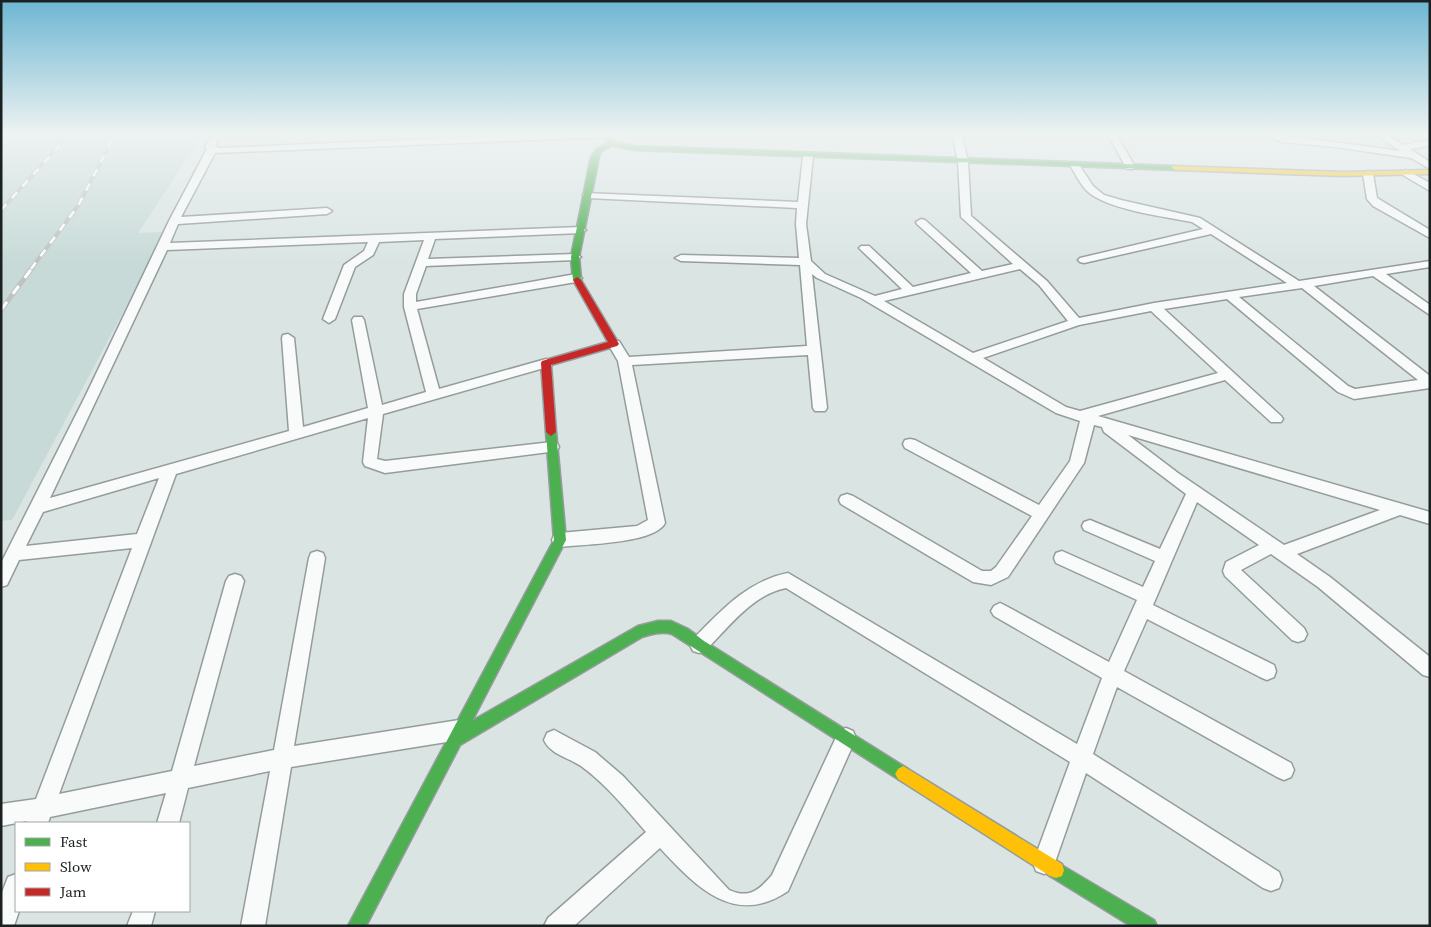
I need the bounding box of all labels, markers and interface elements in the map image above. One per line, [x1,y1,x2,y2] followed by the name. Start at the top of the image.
[15,822,190,912] legend
[60,831,87,852] text: Fast
[60,856,92,877] text: Slow
[59,881,87,902] text: Jam

